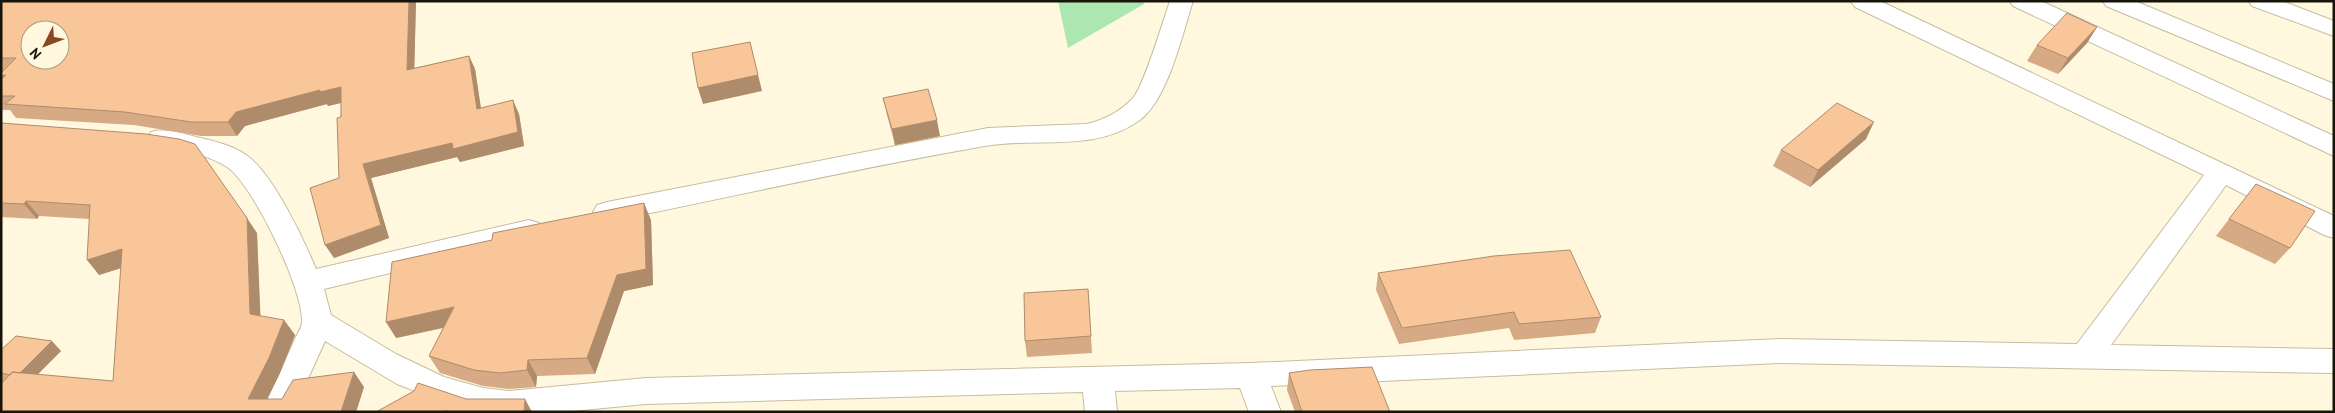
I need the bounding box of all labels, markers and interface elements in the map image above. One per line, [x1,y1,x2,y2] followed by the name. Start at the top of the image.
[20,20,70,70] north arrow
[26,44,45,63] text: N

